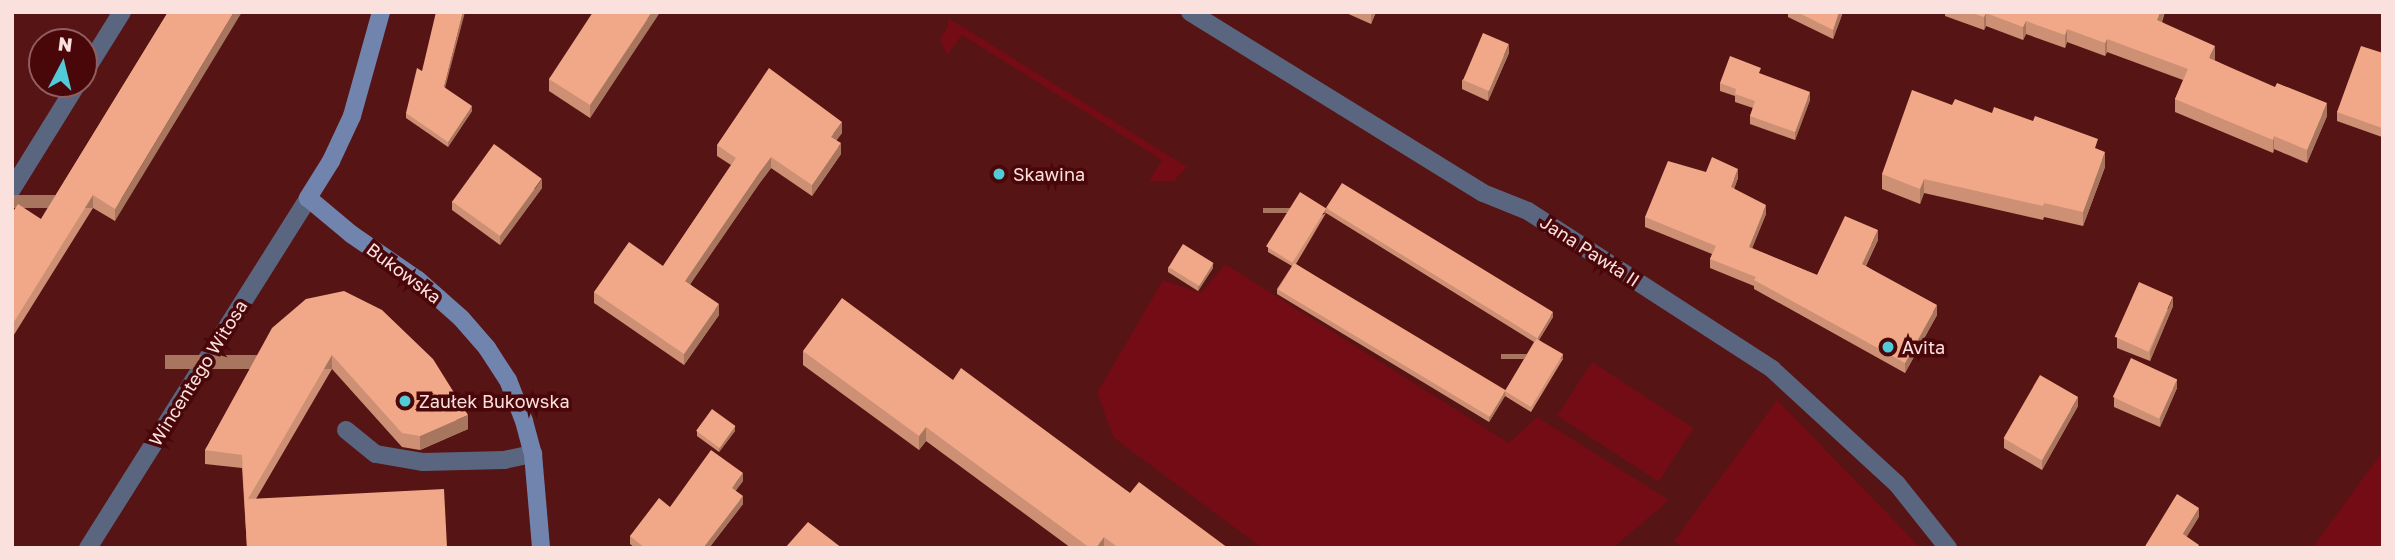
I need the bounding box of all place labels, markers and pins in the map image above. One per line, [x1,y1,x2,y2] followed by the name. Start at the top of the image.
[1013,163,1085,185] place label: Skawina
[991,166,1007,182] marker: Skawina
[1902,336,1945,358] place label: Avita
[1880,339,1896,355] marker: Avita
[419,390,570,412] place label: Zaułek Bukowska
[397,393,413,409] marker: Zaułek Bukowska

